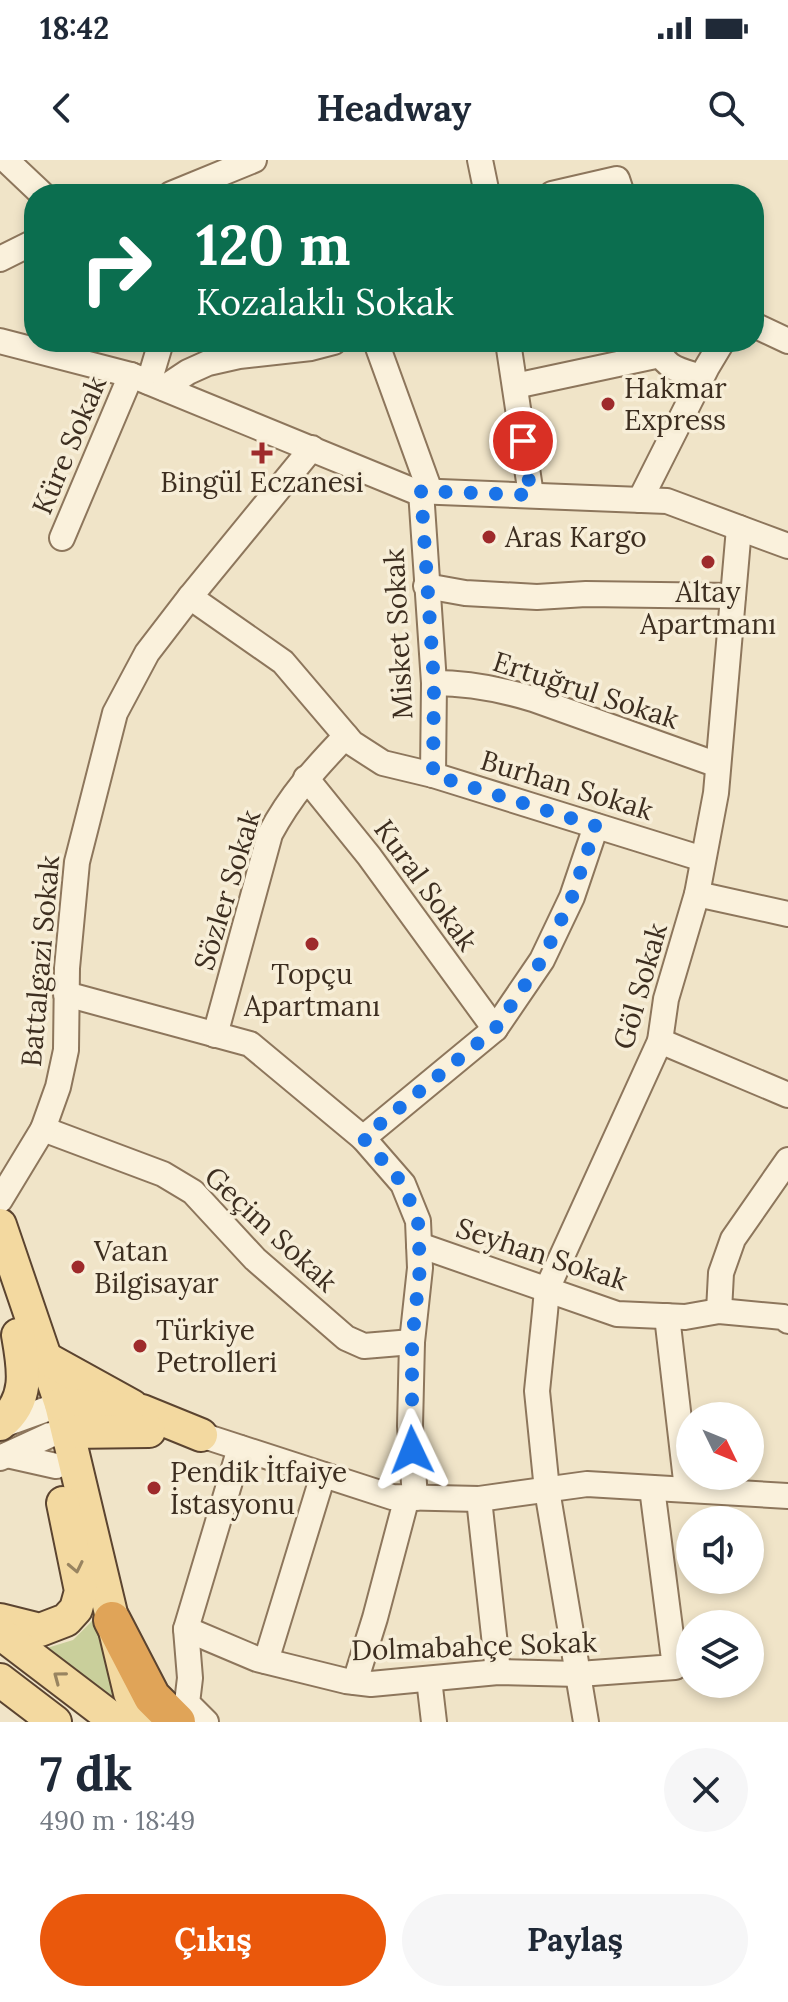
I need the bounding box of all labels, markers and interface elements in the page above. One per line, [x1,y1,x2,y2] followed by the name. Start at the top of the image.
[40,9,109,47] text: 18:42
[317,85,471,131] text: Headway
[40,86,84,130] icon: back
[704,86,748,130] icon: search
[196,209,350,280] text: 120 m
[64,216,168,320] icon: right
[196,279,454,325] text: Kozalaklı Sokak
[24,370,114,520] street label: Küre Sokak
[624,370,727,438] place label: Hakmar Express
[599,395,617,413] marker: Hakmar Express
[489,407,557,475] pin
[501,419,545,463] icon: arrive
[253,444,271,462] marker: Bingül Eczanesi
[160,464,364,500] place label: Bingül Eczanesi
[504,519,647,555] place label: Aras Kargo
[480,528,498,546] marker: Aras Kargo
[376,548,420,720] street label: Misket Sokak
[699,553,717,571] marker: Altay Apartmanı
[639,574,776,642] place label: Altay Apartmanı
[488,643,684,737] street label: Ertuğrul Sokak
[476,742,658,828] street label: Burhan Sokak
[186,806,268,974] street label: Sözler Sokak
[366,812,486,958] street label: Kural Sokak
[13,854,67,1068] street label: Battalgazi Sokak
[605,919,675,1053] street label: Göl Sokak
[303,935,321,953] marker: Topçu Apartmanı
[243,956,380,1024] place label: Topçu Apartmanı
[197,1158,345,1300] street label: Geçim Sokak
[452,1209,632,1299] street label: Seyhan Sokak
[93,1233,219,1301] place label: Vatan Bilgisayar
[69,1258,87,1276] marker: Vatan Bilgisayar
[156,1312,277,1380] place label: Türkiye Petrolleri
[131,1337,149,1355] marker: Türkiye Petrolleri
[676,1402,764,1490] north arrow
[676,1402,764,1698] map controls
[370,1408,454,1492] position arrow
[170,1454,347,1522] place label: Pendik İtfaiye İstasyonu
[145,1479,163,1497] marker: Pendik İtfaiye İstasyonu
[676,1506,764,1594] button: sound
[67,1560,84,1573] one-way arrow
[676,1610,764,1698] button: layers
[350,1624,598,1668] street label: Dolmabahçe Sokak
[53,1673,68,1687] one-way arrow
[40,1743,132,1804] text: 7 dk
[664,1748,748,1832] button: close
[40,1804,195,1837] text: 490 m · 18:49
[40,1894,386,1986] button: Çıkış
[402,1894,748,1986] button: Paylaş

